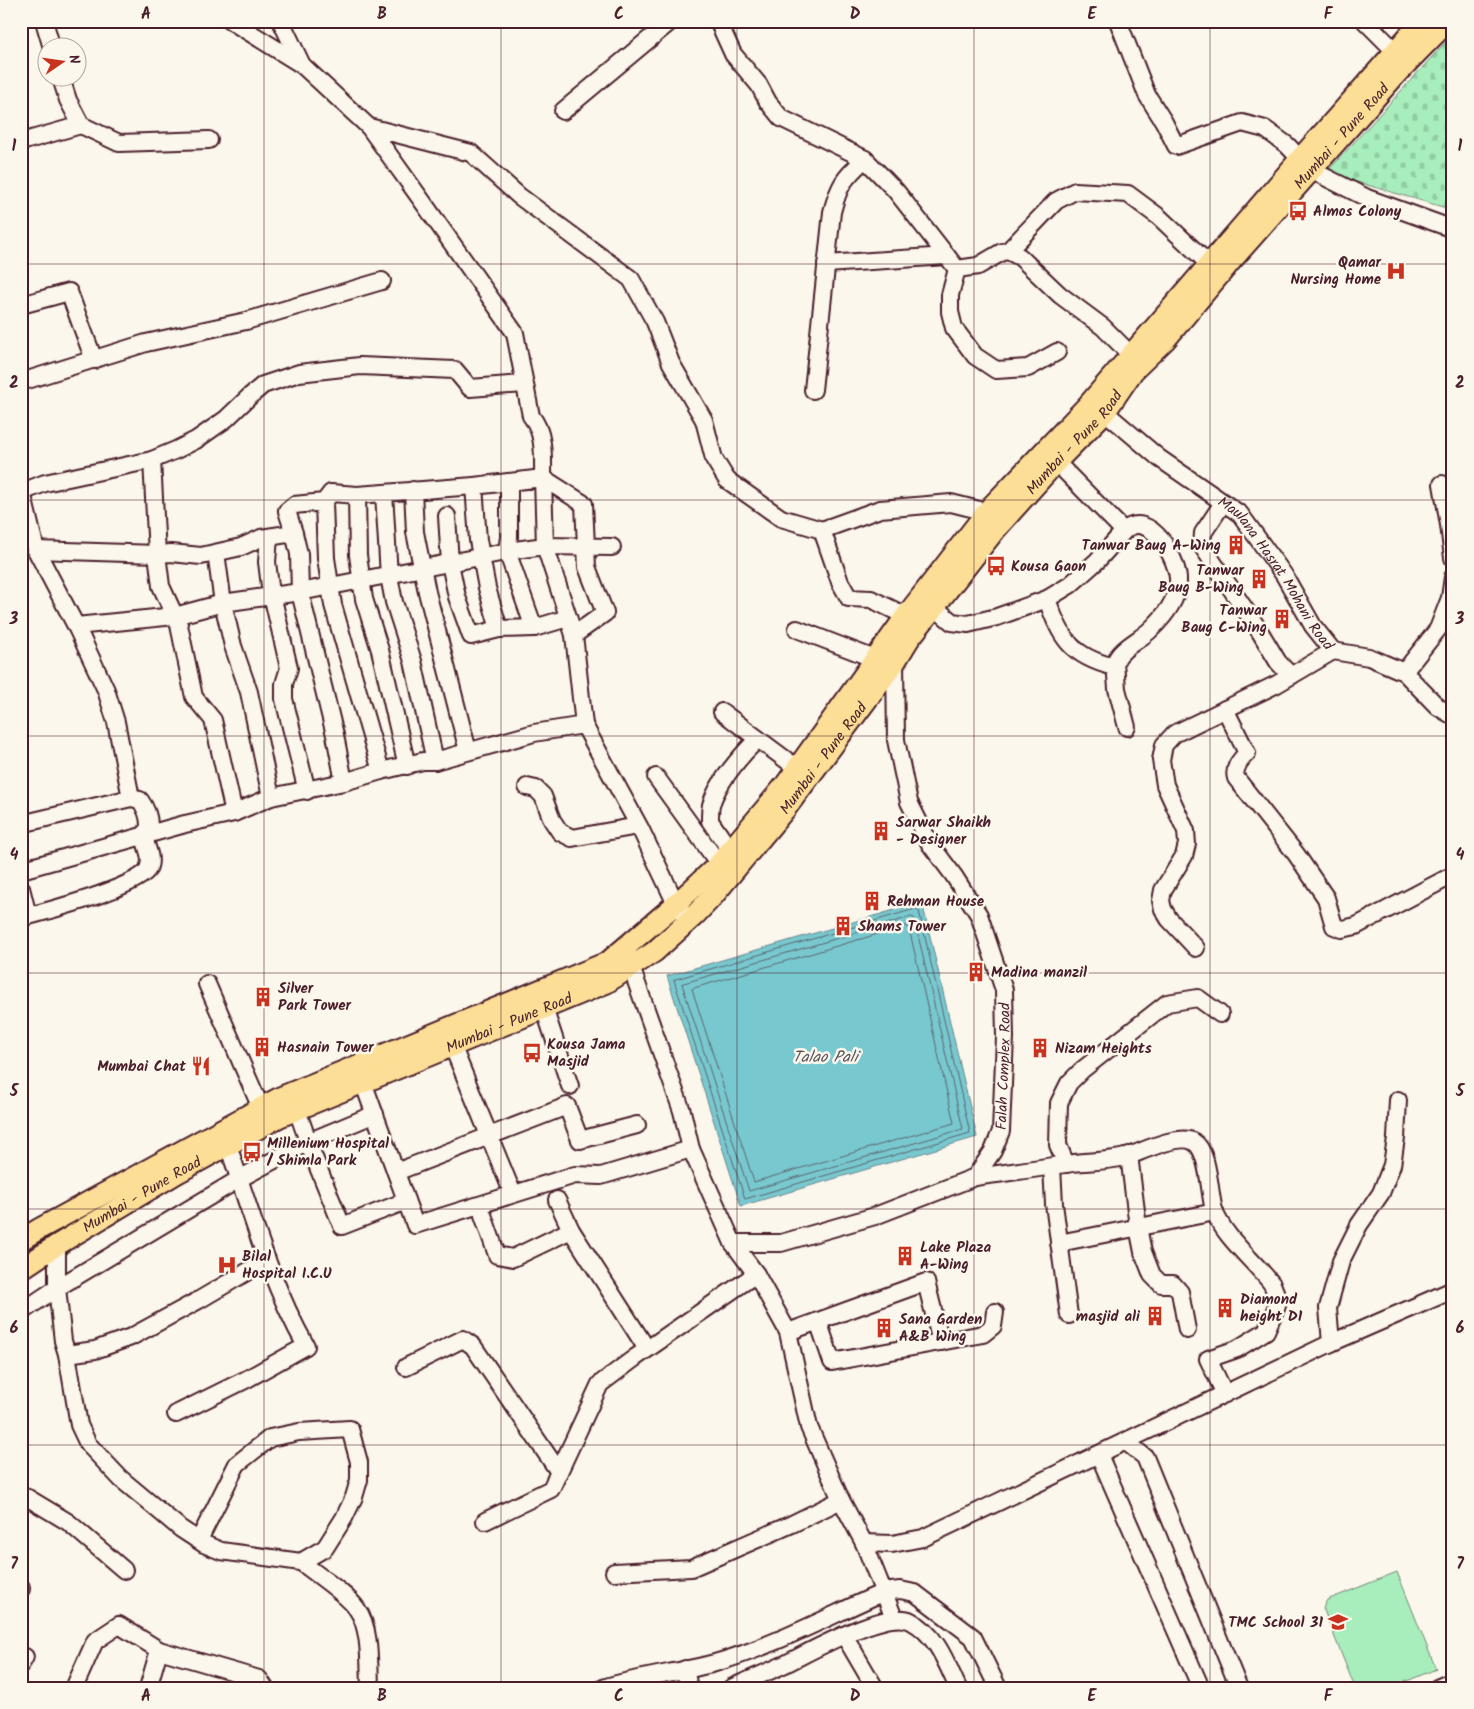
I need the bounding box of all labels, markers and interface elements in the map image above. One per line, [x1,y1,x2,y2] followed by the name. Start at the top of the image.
[141,2,151,27] text: A
[377,2,387,27] text: B
[614,2,624,27] text: C
[850,2,861,27] text: D
[1088,2,1098,27] text: E
[1324,2,1334,27] text: F
[38,38,88,88] north arrow
[62,53,85,66] text: N
[1289,78,1396,195] street label: Mumbai - Pune Road
[12,134,17,159] text: 1
[1458,134,1463,159] text: 1
[1287,200,1309,222] bus stop icon: Almos Colony
[1313,200,1402,224] place label: Almos Colony
[1290,251,1382,292] place label: Qamar Nursing Home
[1385,260,1407,282] hospital icon: Qamar Nursing Home
[9,371,19,396] text: 2
[1455,371,1465,396] text: 2
[1021,385,1130,501] street label: Mumbai - Pune Road
[1212,491,1339,656] street label: Maulana Hasrat Mohani Road
[1081,534,1221,558] place label: Tanwar Baug A-Wing
[1225,534,1247,556] building icon: Tanwar Baug A-Wing
[985,555,1007,577] bus stop icon: Kousa Gaon
[1011,555,1086,579] place label: Kousa Gaon
[1158,559,1245,600] place label: Tanwar Baug B-Wing
[1248,568,1270,590] building icon: Tanwar Baug B-Wing
[1181,599,1268,640] place label: Tanwar Baug C-Wing
[9,607,19,632] text: 3
[1455,607,1465,632] text: 3
[1271,608,1293,630] building icon: Tanwar Baug C-Wing
[774,697,874,820] street label: Mumbai - Pune Road
[896,811,991,852] place label: Sarwar Shaikh - Designer
[870,820,892,842] building icon: Sarwar Shaikh - Designer
[10,843,19,868] text: 4
[1456,843,1465,868] text: 4
[861,890,883,912] building icon: Rehman House
[887,890,985,914] place label: Rehman House
[832,915,854,937] building icon: Shams Tower
[858,915,946,939] place label: Shams Tower
[965,961,987,983] building icon: Madina manzil
[991,961,1087,985] place label: Madina manzil
[278,977,351,1018] place label: Silver Park Tower
[252,986,274,1008] building icon: Silver Park Tower
[442,987,577,1060] street label: Mumbai - Pune Road
[990,1002,1018,1131] street label: Falah Complex Road
[547,1033,626,1074] place label: Kousa Jama Masjid
[251,1036,273,1058] building icon: Hasnain Tower
[277,1036,374,1060] place label: Hasnain Tower
[1029,1037,1051,1059] building icon: Nizam Heights
[1055,1037,1152,1061] place label: Nizam Heights
[521,1042,543,1064] bus stop icon: Kousa Jama Masjid
[792,1045,861,1070] water label: Talao Pali
[97,1055,186,1079] place label: Mumbai Chat
[190,1055,212,1077] restaurant icon: Mumbai Chat
[9,1079,20,1104] text: 5
[1455,1079,1466,1104] text: 5
[266,1132,389,1173] place label: Millenium Hospital / Shimla Park
[241,1141,263,1163] bus stop icon: Millenium Hospital / Shimla Park
[78,1151,207,1240] street label: Mumbai - Pune Road
[920,1236,991,1277] place label: Lake Plaza A-Wing
[242,1245,332,1286] place label: Bilal Hospital I.C.U
[894,1245,916,1267] building icon: Lake Plaza A-Wing
[216,1254,238,1276] hospital icon: Bilal Hospital I.C.U
[1240,1288,1303,1329] place label: Diamond height D1
[1214,1297,1236,1319] building icon: Diamond height D1
[1076,1305,1141,1329] place label: masjid ali
[1144,1305,1166,1327] building icon: masjid ali
[899,1308,982,1349] place label: Sana Garden A&B Wing
[10,1316,19,1341] text: 6
[1456,1316,1465,1341] text: 6
[873,1317,895,1339] building icon: Sana Garden A&B Wing
[10,1552,18,1577] text: 7
[1456,1552,1464,1577] text: 7
[1228,1611,1323,1635] place label: TMC School 31
[1327,1611,1349,1633] school or university icon: TMC School 31
[141,1684,151,1709] text: A
[377,1684,387,1709] text: B
[614,1684,624,1709] text: C
[850,1684,861,1709] text: D
[1088,1684,1098,1709] text: E
[1324,1684,1334,1709] text: F

